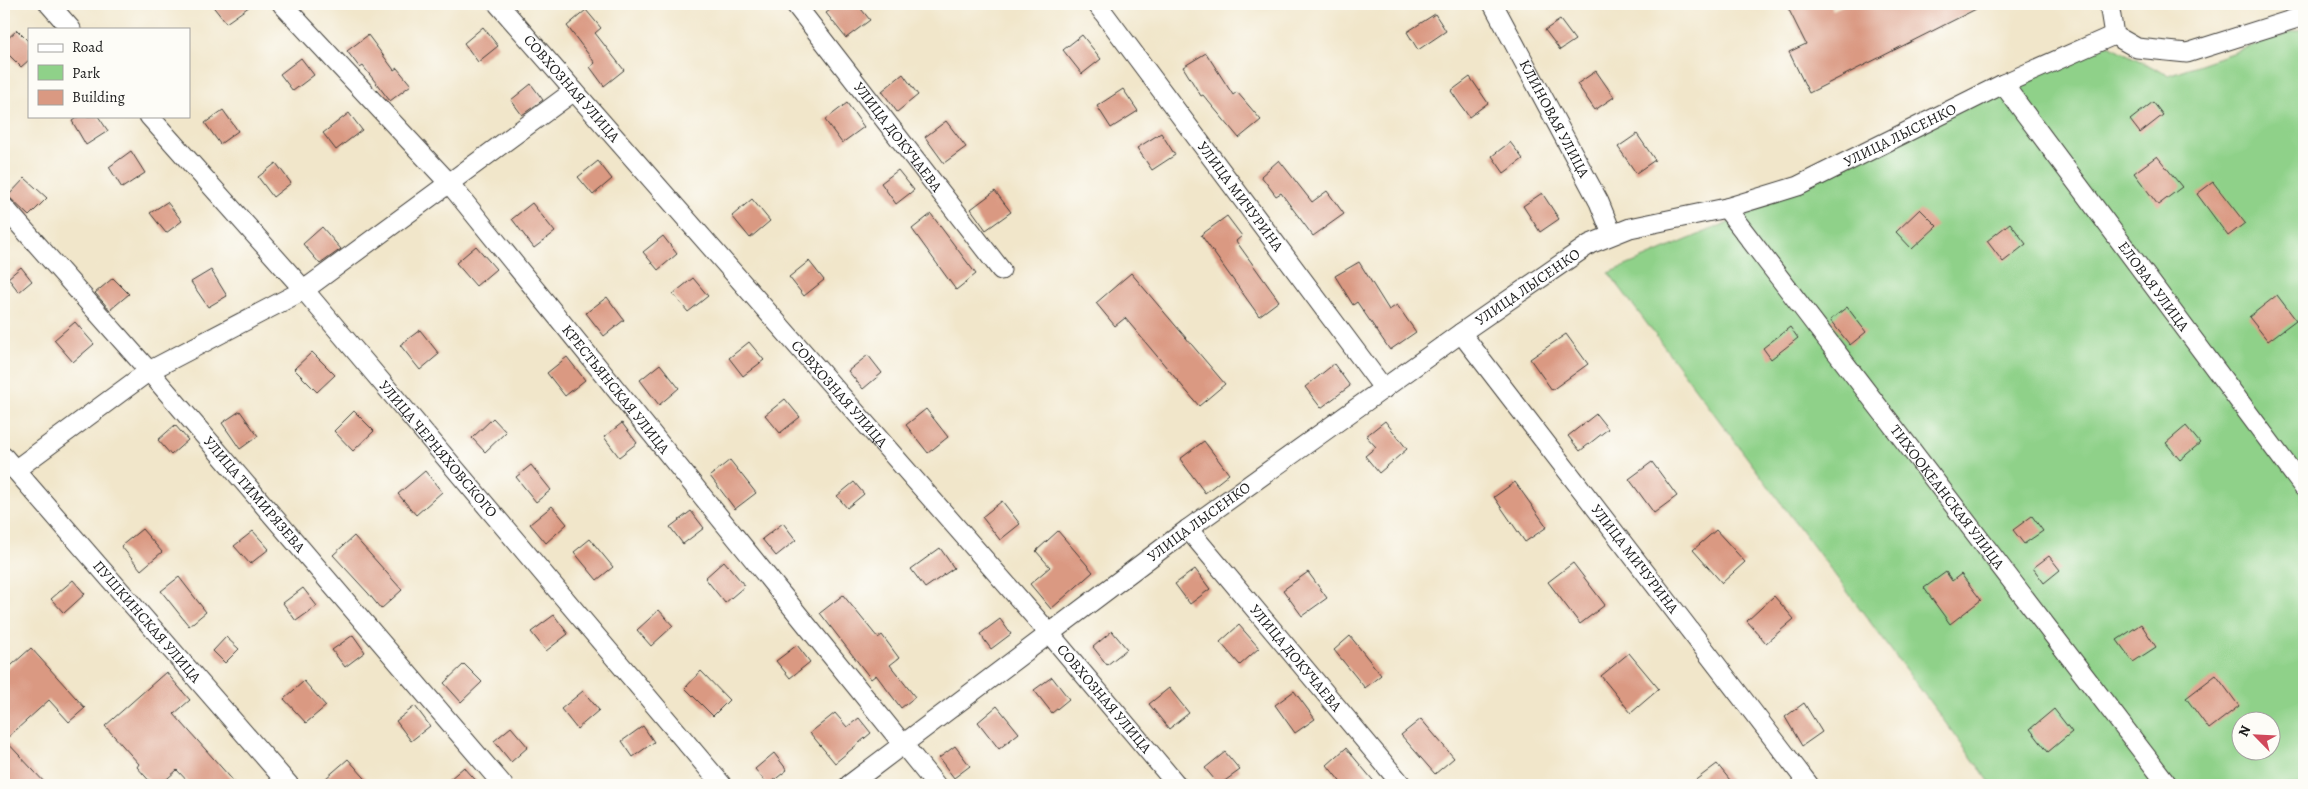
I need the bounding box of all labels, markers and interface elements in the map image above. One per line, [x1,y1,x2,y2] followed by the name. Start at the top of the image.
[28,28,190,118] legend
[519,30,625,146] street label: СОВХОЗНАЯ УЛИЦА
[72,37,104,57] text: Road
[1515,56,1594,181] street label: КЛИНОВАЯ УЛИЦА
[72,63,101,83] text: Park
[849,78,947,196] street label: УЛИЦА ДОКУЧАЕВА
[72,87,125,107] text: Building
[1840,99,1960,172] street label: УЛИЦА ЛЫСЕНКО
[1193,137,1288,256] street label: УЛИЦА МИЧУРИНА
[2113,237,2194,335] street label: ЕЛОВАЯ УЛИЦА
[1471,244,1584,330] street label: УЛИЦА ЛЫСЕНКО
[557,320,674,458] street label: КРЕСТЬЯНСКАЯ УЛИЦА
[787,336,892,452] street label: СОВХОЗНАЯ УЛИЦА
[375,376,502,522] street label: УЛИЦА ЧЕРНЯХОВСКОГО
[1886,421,2009,573] street label: ТИХООКЕАНСКАЯ УЛИЦА
[199,432,310,557] street label: УЛИЦА ТИМИРЯЗЕВА
[1143,477,1255,566] street label: УЛИЦА ЛЫСЕНКО
[1586,500,1683,618] street label: УЛИЦА МИЧУРИНА
[88,556,206,687] street label: ПУШКИНСКАЯ УЛИЦА
[1245,600,1347,716] street label: УЛИЦА ДОКУЧАЕВА
[1053,640,1156,758] street label: СОВХОЗНАЯ УЛИЦА
[2230,712,2280,762] north arrow
[2234,722,2255,739] text: N

